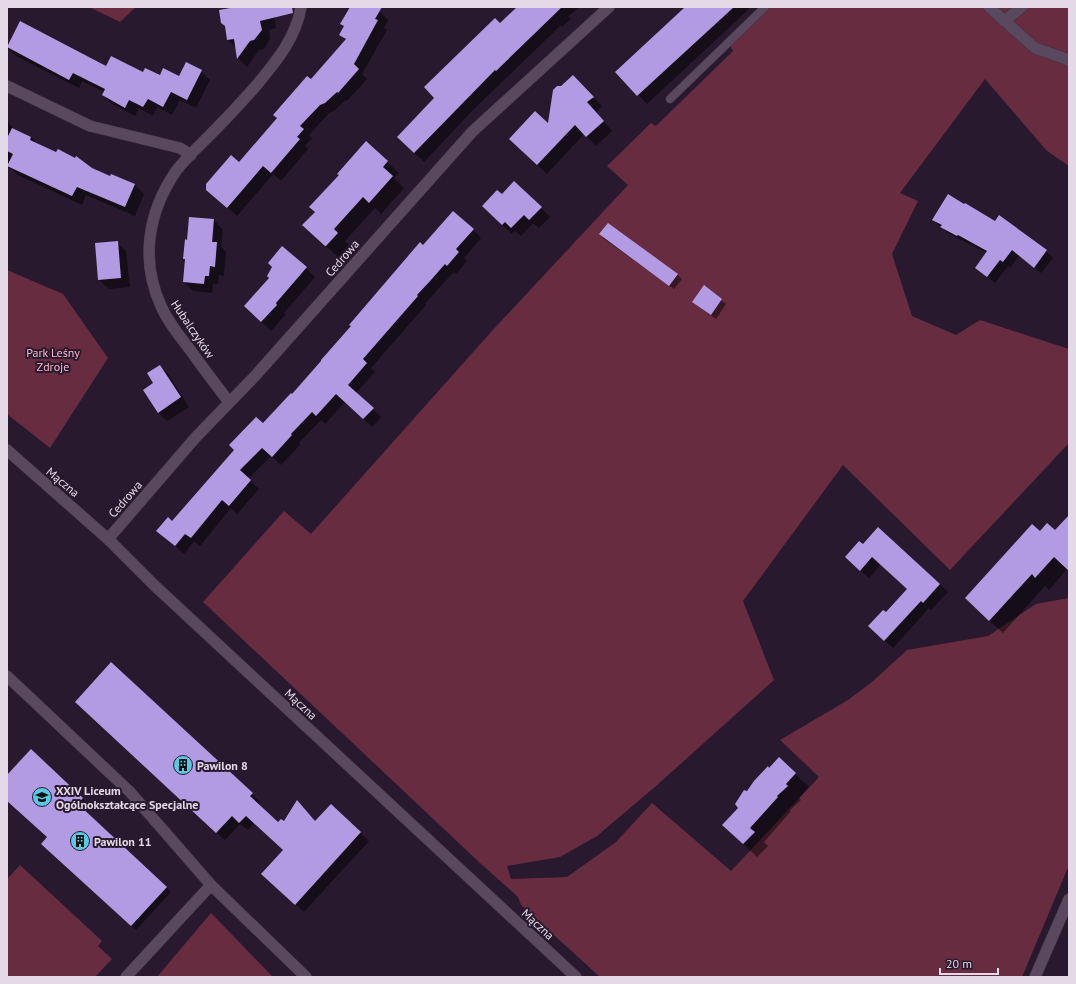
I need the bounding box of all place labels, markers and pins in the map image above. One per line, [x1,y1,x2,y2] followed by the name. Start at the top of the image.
[172,754,194,776] building icon: Pawilon 8
[197,758,248,773] place label: Pawilon 8
[56,783,198,812] place label: XXIV Liceum Ogólnokształcące Specjalne
[31,786,53,808] school or university icon: XXIV Liceum Ogólnokształcące Specjalne
[69,830,91,852] building icon: Pawilon 11
[94,834,152,849] place label: Pawilon 11

